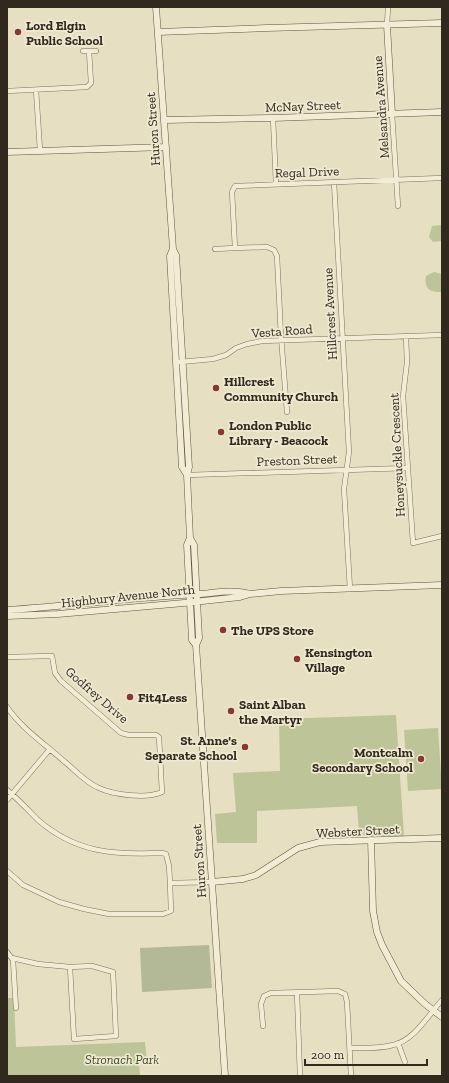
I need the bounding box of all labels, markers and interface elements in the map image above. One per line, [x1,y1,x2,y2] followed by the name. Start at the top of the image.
[26,18,103,48] place label: Lord Elgin Public School
[13,27,23,37] marker: Lord Elgin Public School
[370,55,392,159] street label: Melsandra Avenue
[143,92,163,166] street label: Huron Street
[265,97,341,115] street label: McNay Street
[275,163,339,181] street label: Regal Drive
[320,268,340,360] street label: Hillcrest Avenue
[250,321,313,341] street label: Vesta Road
[224,374,339,404] place label: Hillcrest Community Church
[211,383,221,393] marker: Hillcrest Community Church
[386,392,408,517] street label: Honeysuckle Crescent
[229,418,328,448] place label: London Public Library - Beacock
[216,427,226,437] marker: London Public Library - Beacock
[256,451,338,469] street label: Preston Street
[61,581,196,610] street label: Highbury Avenue North
[231,623,314,638] place label: The UPS Store
[218,625,228,635] marker: The UPS Store
[305,645,373,675] place label: Kensington Village
[292,654,302,664] marker: Kensington Village
[63,664,131,726] street label: Godfrey Drive
[138,690,187,705] place label: Fit4Less
[125,692,135,702] marker: Fit4Less
[239,697,306,727] place label: Saint Alban the Martyr
[226,706,236,716] marker: Saint Alban the Martyr
[145,733,237,763] place label: St. Anne's Separate School
[240,742,250,752] marker: St. Anne's Separate School
[312,745,414,775] place label: Montcalm Secondary School
[416,754,426,764] marker: Montcalm Secondary School
[316,821,400,841] street label: Webster Street
[189,824,209,898] street label: Huron Street
[305,1041,427,1067] scale bar
[311,1048,345,1062] text: 200 m
[85,1052,159,1067] park label: Stronach Park

